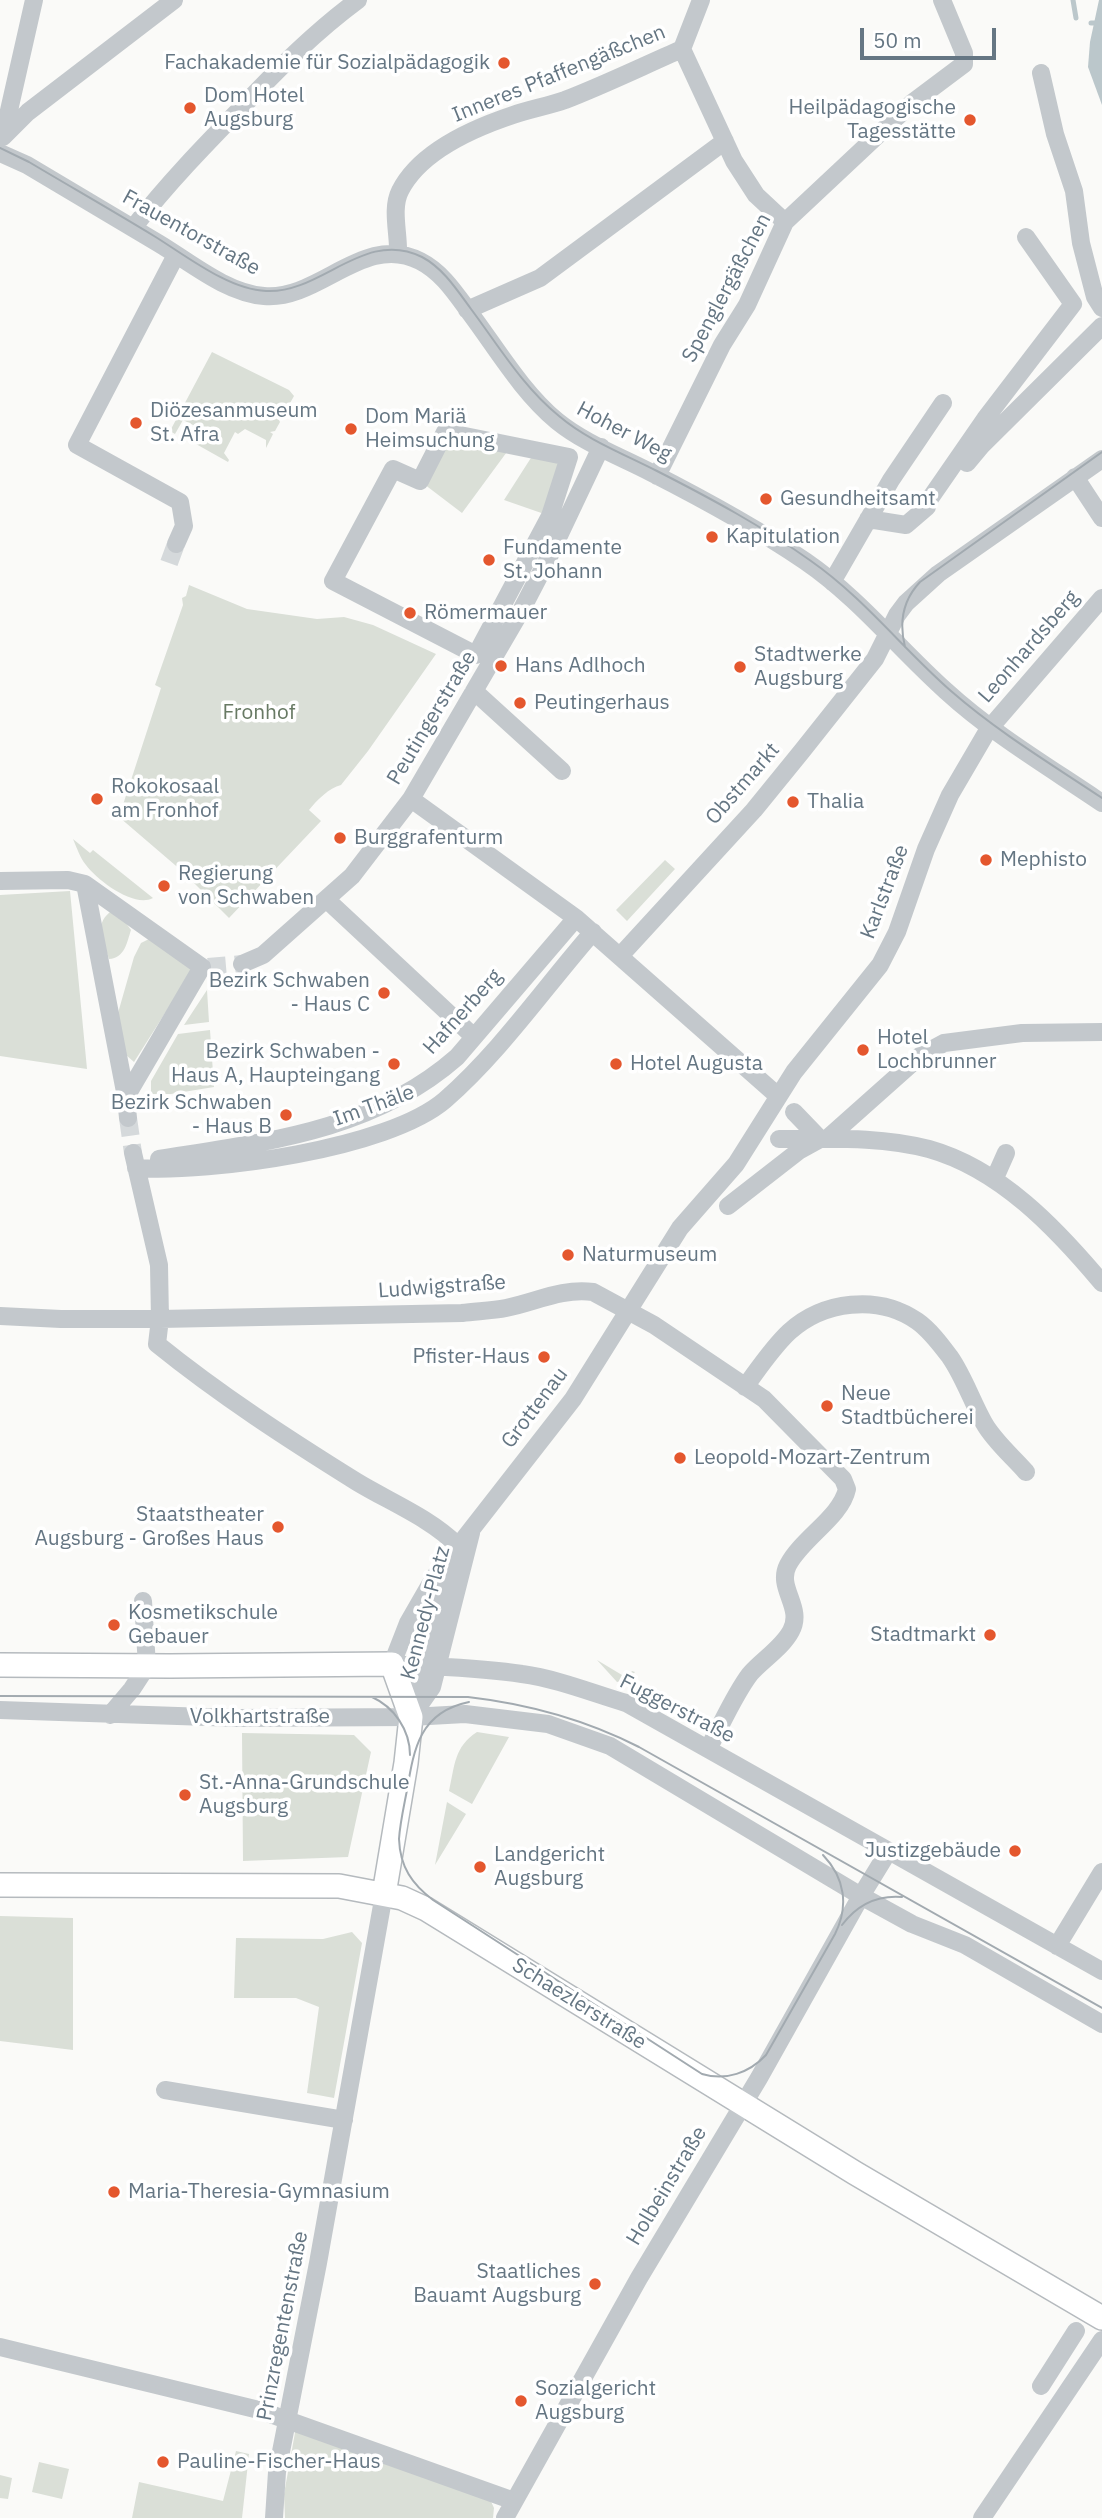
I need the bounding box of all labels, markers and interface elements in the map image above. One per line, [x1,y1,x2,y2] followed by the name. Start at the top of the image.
[864,14,1000,58] scale bar
[449,20,669,128] street label: Inneres Pfaffengäßchen
[873,26,922,54] text: 50 m
[164,50,490,76] place label: Fachakademie für Sozialpädagogik
[496,55,512,71] marker: Fachakademie für Sozialpädagogik
[204,83,304,133] place label: Dom Hotel Augsburg
[789,95,956,145] place label: Heilpädagogische Tagesstätte
[182,100,198,116] marker: Dom Hotel Augsburg
[962,112,978,128] marker: Heilpädagogische Tagesstätte
[118,185,264,281] street label: Frauentorstraße
[677,209,777,367] street label: Spenglergäßchen
[572,397,676,467] street label: Hoher Weg
[150,398,318,448] place label: Diözesanmuseum St. Afra
[365,404,495,454] place label: Dom Mariä Heimsuchung
[128,415,144,431] marker: Diözesanmuseum St. Afra
[343,421,359,437] marker: Dom Mariä Heimsuchung
[780,486,936,512] place label: Gesundheitsamt
[758,491,774,507] marker: Gesundheitsamt
[726,524,840,550] place label: Kapitulation
[704,529,720,545] marker: Kapitulation
[503,535,622,585] place label: Fundamente St. Johann
[481,552,497,568] marker: Fundamente St. Johann
[973,586,1085,708] street label: Leonhardsberg
[424,600,547,626] place label: Römermauer
[402,605,418,621] marker: Römermauer
[754,642,862,692] place label: Stadtwerke Augsburg
[382,646,482,790] street label: Peutingerstraße
[515,653,646,679] place label: Hans Adlhoch
[493,658,509,674] marker: Hans Adlhoch
[732,659,748,675] marker: Stadtwerke Augsburg
[534,690,670,716] place label: Peutingerhaus
[512,695,528,711] marker: Peutingerhaus
[223,700,295,726] park label: Fronhof
[701,738,785,830] street label: Obstmarkt
[111,774,219,824] place label: Rokokosaal am Fronhof
[807,789,864,815] place label: Thalia
[89,791,105,807] marker: Rokokosaal am Fronhof
[785,794,801,810] marker: Thalia
[354,825,503,851] place label: Burggrafenturm
[332,830,348,846] marker: Burggrafenturm
[856,841,914,943] street label: Karlstraße
[1000,847,1087,873] place label: Mephisto
[978,852,994,868] marker: Mephisto
[178,861,314,911] place label: Regierung von Schwaben
[156,878,172,894] marker: Regierung von Schwaben
[418,964,508,1060] street label: Hafnerberg
[209,968,370,1018] place label: Bezirk Schwaben - Haus C
[376,985,392,1001] marker: Bezirk Schwaben - Haus C
[877,1025,996,1075] place label: Hotel Lochbrunner
[171,1039,380,1089] place label: Bezirk Schwaben - Haus A, Haupteingang
[855,1042,871,1058] marker: Hotel Lochbrunner
[630,1051,763,1077] place label: Hotel Augusta
[386,1056,402,1072] marker: Bezirk Schwaben - Haus A, Haupteingang
[608,1056,624,1072] marker: Hotel Augusta
[330,1080,418,1132] street label: Im Thäle
[111,1090,272,1140] place label: Bezirk Schwaben - Haus B
[278,1107,294,1123] marker: Bezirk Schwaben - Haus B
[582,1242,717,1268] place label: Naturmuseum
[560,1247,576,1263] marker: Naturmuseum
[377,1270,507,1304] street label: Ludwigstraße
[413,1344,530,1370] place label: Pfister-Haus
[536,1349,552,1365] marker: Pfister-Haus
[496,1362,574,1454] street label: Grottenau
[841,1381,974,1431] place label: Neue Stadtbücherei
[819,1398,835,1414] marker: Neue Stadtbücherei
[694,1445,931,1471] place label: Leopold-Mozart-Zentrum
[672,1450,688,1466] marker: Leopold-Mozart-Zentrum
[34,1502,264,1552] place label: Staatstheater Augsburg - Großes Haus
[270,1519,286,1535] marker: Staatstheater Augsburg - Großes Haus
[396,1543,456,1683] street label: Kennedy-Platz
[128,1600,278,1650] place label: Kosmetikschule Gebauer
[106,1617,122,1633] marker: Kosmetikschule Gebauer
[870,1622,976,1648] place label: Stadtmarkt
[982,1627,998,1643] marker: Stadtmarkt
[615,1669,739,1749] street label: Fuggerstraße
[190,1704,330,1730] street label: Volkhartstraße
[199,1770,410,1820] place label: St.-Anna-Grundschule Augsburg
[177,1787,193,1803] marker: St.-Anna-Grundschule Augsburg
[864,1838,1001,1864] place label: Justizgebäude
[494,1842,605,1892] place label: Landgericht Augsburg
[1007,1843,1023,1859] marker: Justizgebäude
[472,1859,488,1875] marker: Landgericht Augsburg
[507,1953,651,2055] street label: Schaezlerstraße
[622,2122,712,2250] street label: Holbeinstraße
[128,2179,390,2205] place label: Maria-Theresia-Gymnasium
[106,2184,122,2200] marker: Maria-Theresia-Gymnasium
[252,2229,314,2423] street label: Prinzregentenstraße
[413,2259,581,2309] place label: Staatliches Bauamt Augsburg
[587,2276,603,2292] marker: Staatliches Bauamt Augsburg
[535,2376,656,2426] place label: Sozialgericht Augsburg
[513,2393,529,2409] marker: Sozialgericht Augsburg
[177,2449,381,2475] place label: Pauline-Fischer-Haus
[155,2454,171,2470] marker: Pauline-Fischer-Haus

